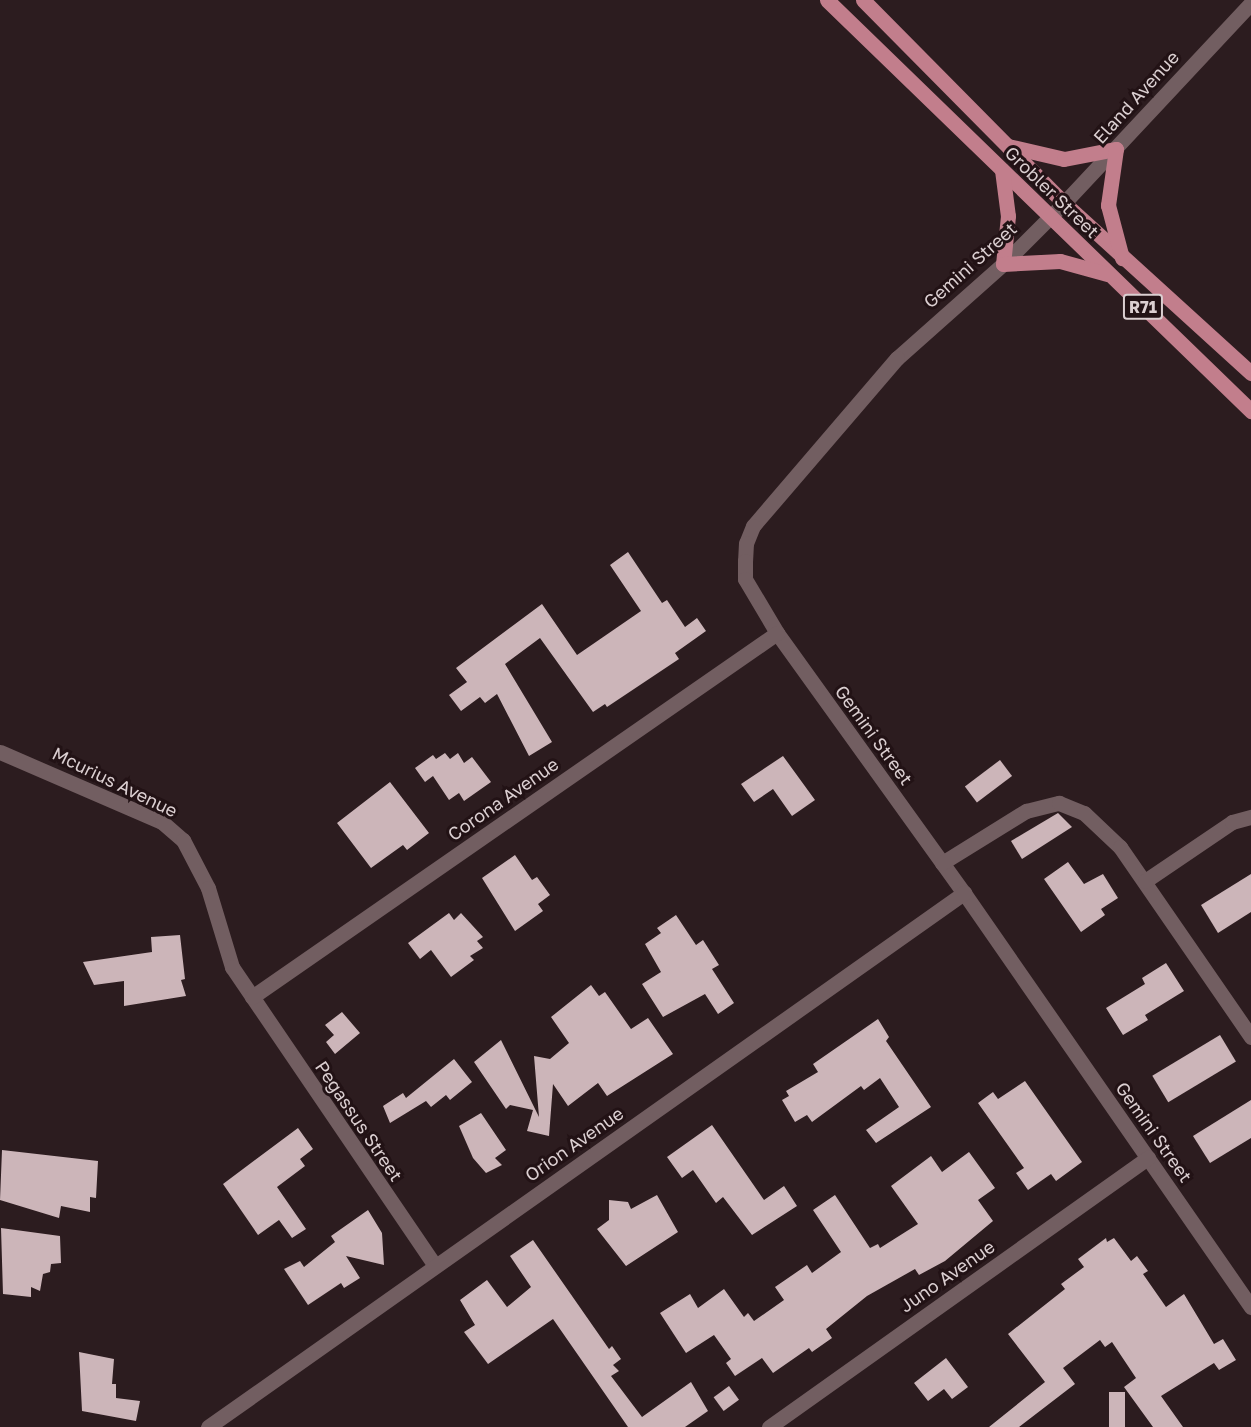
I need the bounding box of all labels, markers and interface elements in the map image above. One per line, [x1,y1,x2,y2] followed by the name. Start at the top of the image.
[1089,46,1183,148] street label: Eland Avenue
[1001,142,1103,242] street label: Grobler Street
[919,218,1021,312] street label: Gemini Street
[1122,294,1164,320] road number: R71
[831,681,917,789] street label: Gemini Street
[49,742,181,822] street label: Mcurius Avenue
[444,753,562,845] street label: Corona Avenue
[311,1057,407,1185] street label: Pegassus Street
[1111,1078,1197,1186] street label: Gemini Street
[521,1102,627,1186] street label: Orion Avenue
[895,1235,999,1317] street label: Juno Avenue

